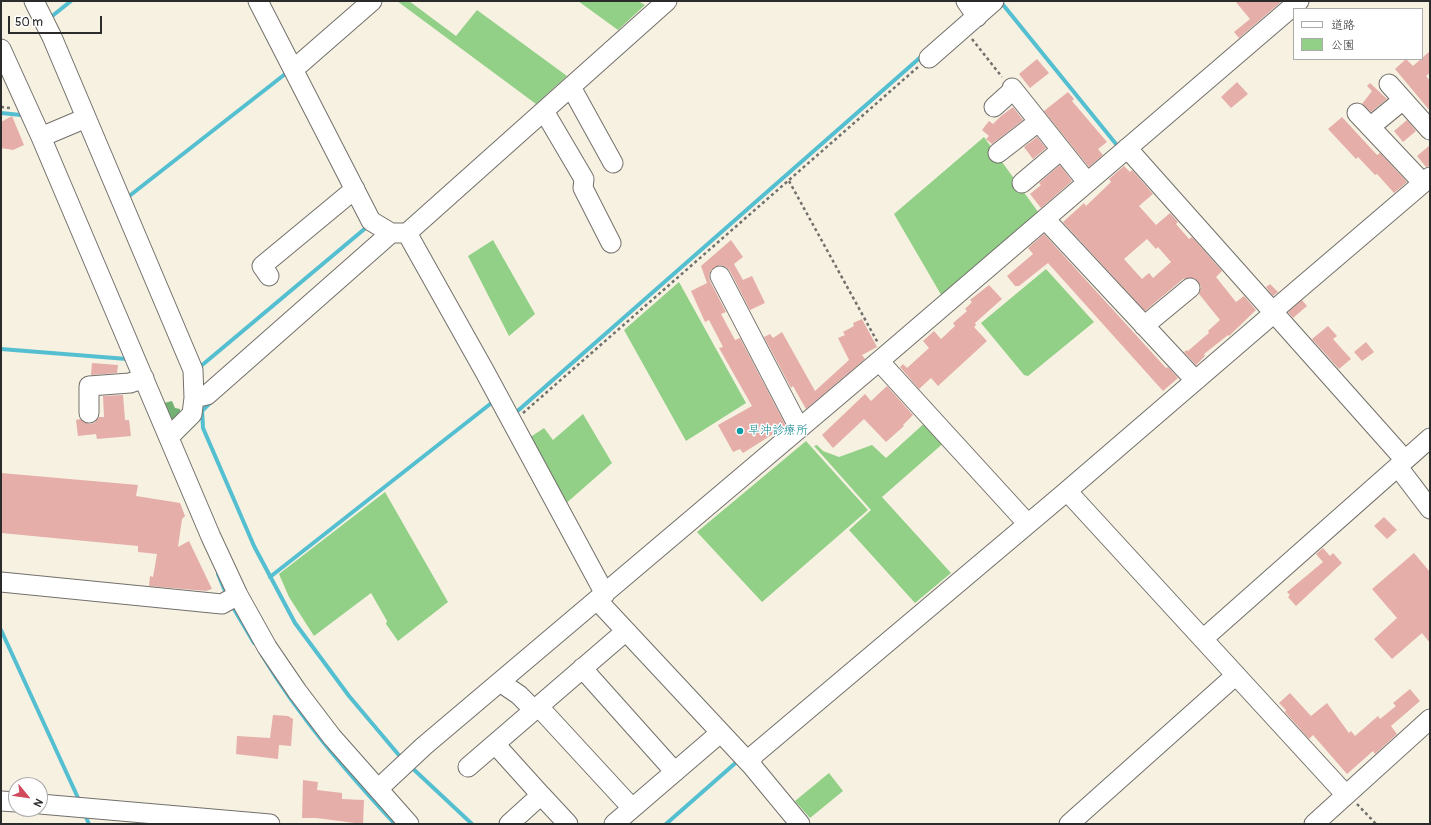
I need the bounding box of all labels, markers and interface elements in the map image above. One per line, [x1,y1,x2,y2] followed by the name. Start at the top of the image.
[10,8,104,34] scale bar
[1293,8,1423,60] legend
[15,15,43,30] text: 50 m
[1331,18,1355,33] text: 道路
[1331,38,1355,53] text: 公園
[748,424,808,438] place label: 早沖診療所
[735,426,745,436] marker: 早沖診療所
[8,777,48,817] north arrow
[31,796,46,809] text: N

